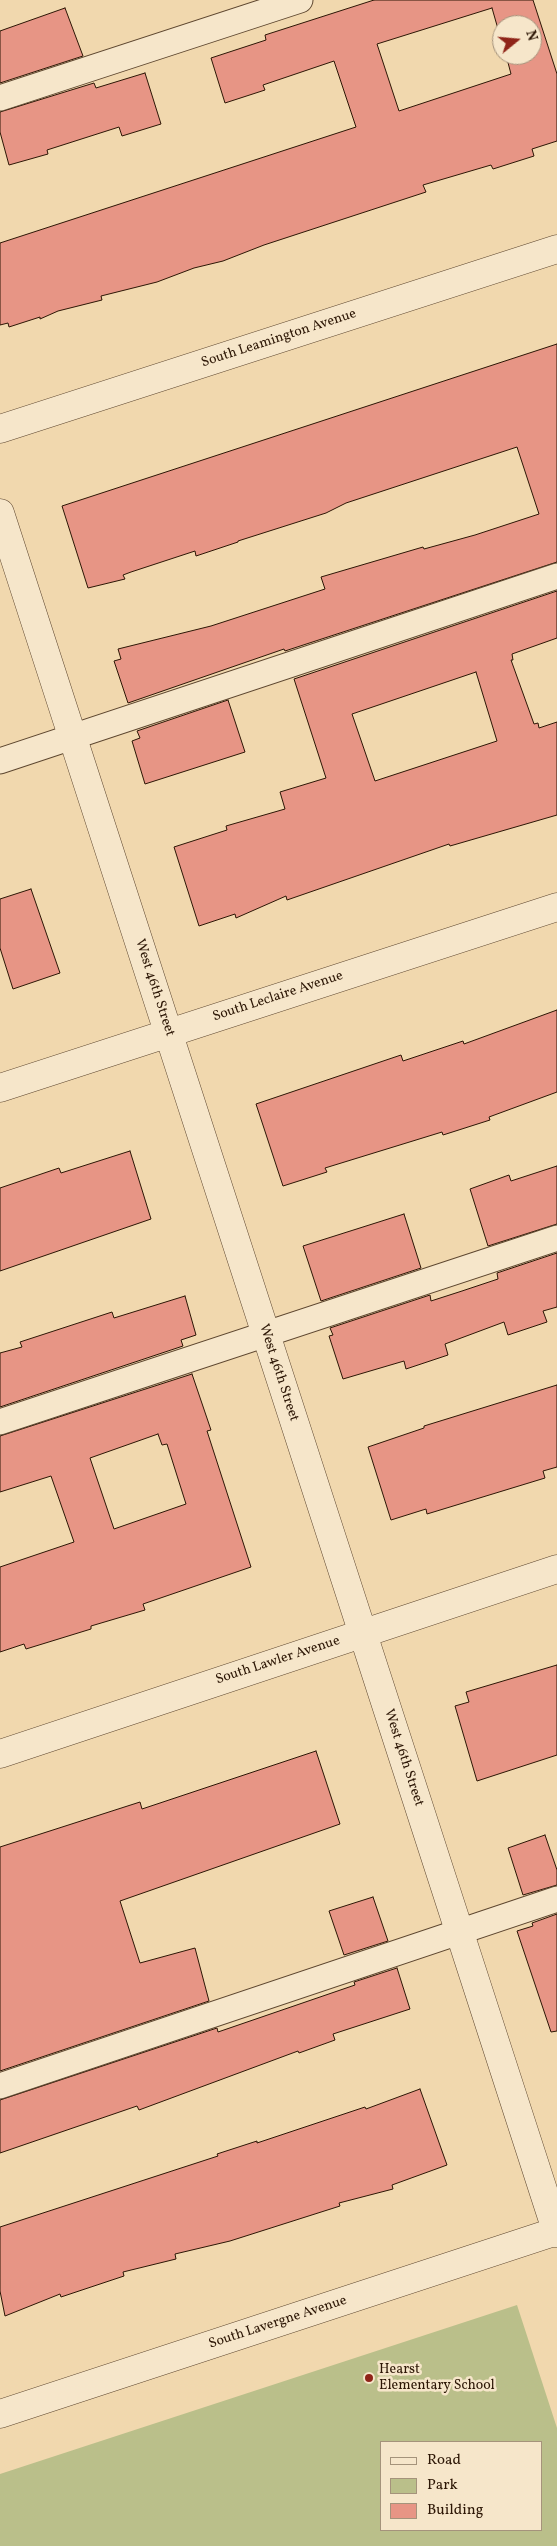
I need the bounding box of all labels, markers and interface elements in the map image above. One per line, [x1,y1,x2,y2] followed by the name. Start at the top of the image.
[492,15,542,65] north arrow
[520,28,541,43] text: N
[199,306,359,372] street label: South Leamington Avenue
[130,937,178,1039] street label: West 46th Street
[211,968,345,1026] street label: South Leclaire Avenue
[254,1322,302,1424] street label: West 46th Street
[214,1633,342,1689] street label: South Lawler Avenue
[379,1707,427,1809] street label: West 46th Street
[207,2293,349,2353] street label: South Lavergne Avenue
[379,2362,495,2394] place label: Hearst Elementary School
[363,2372,375,2384] marker: Hearst Elementary School
[380,2441,542,2531] legend
[427,2450,461,2471] text: Road
[427,2475,458,2496] text: Park
[427,2500,483,2521] text: Building

